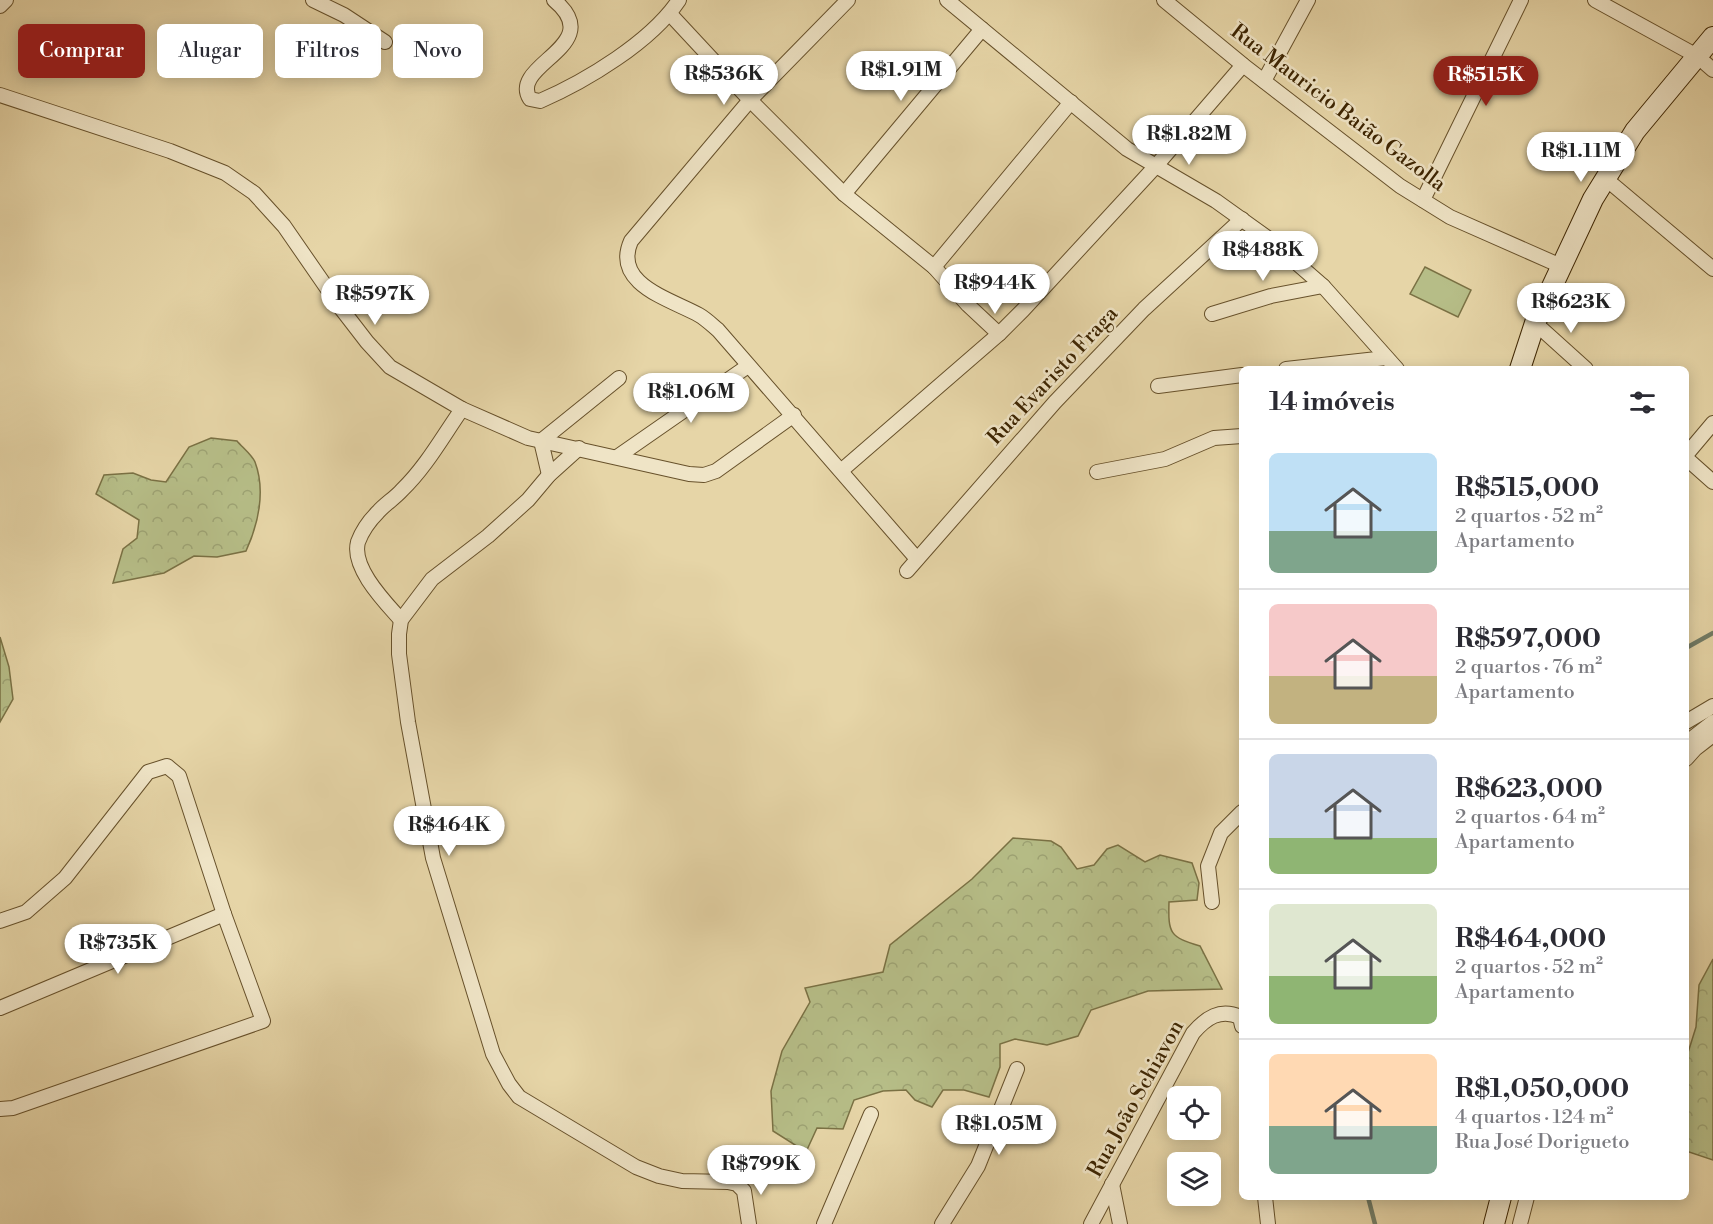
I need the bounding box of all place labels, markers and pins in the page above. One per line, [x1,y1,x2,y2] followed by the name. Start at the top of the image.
[846,51,956,102] pin: R$1.91M
[675,55,773,106] pin: R$536K
[1437,56,1535,107] pin: R$515K
[1134,115,1244,166] pin: R$1.82M
[1526,132,1636,183] pin: R$1.11M
[1214,231,1312,282] pin: R$488K
[946,264,1044,315] pin: R$944K
[326,275,424,326] pin: R$597K
[1522,283,1620,334] pin: R$623K
[636,373,746,424] pin: R$1.06M
[400,806,498,857] pin: R$464K
[69,924,167,975] pin: R$735K
[944,1105,1054,1156] pin: R$1.05M
[712,1145,810,1196] pin: R$799K

